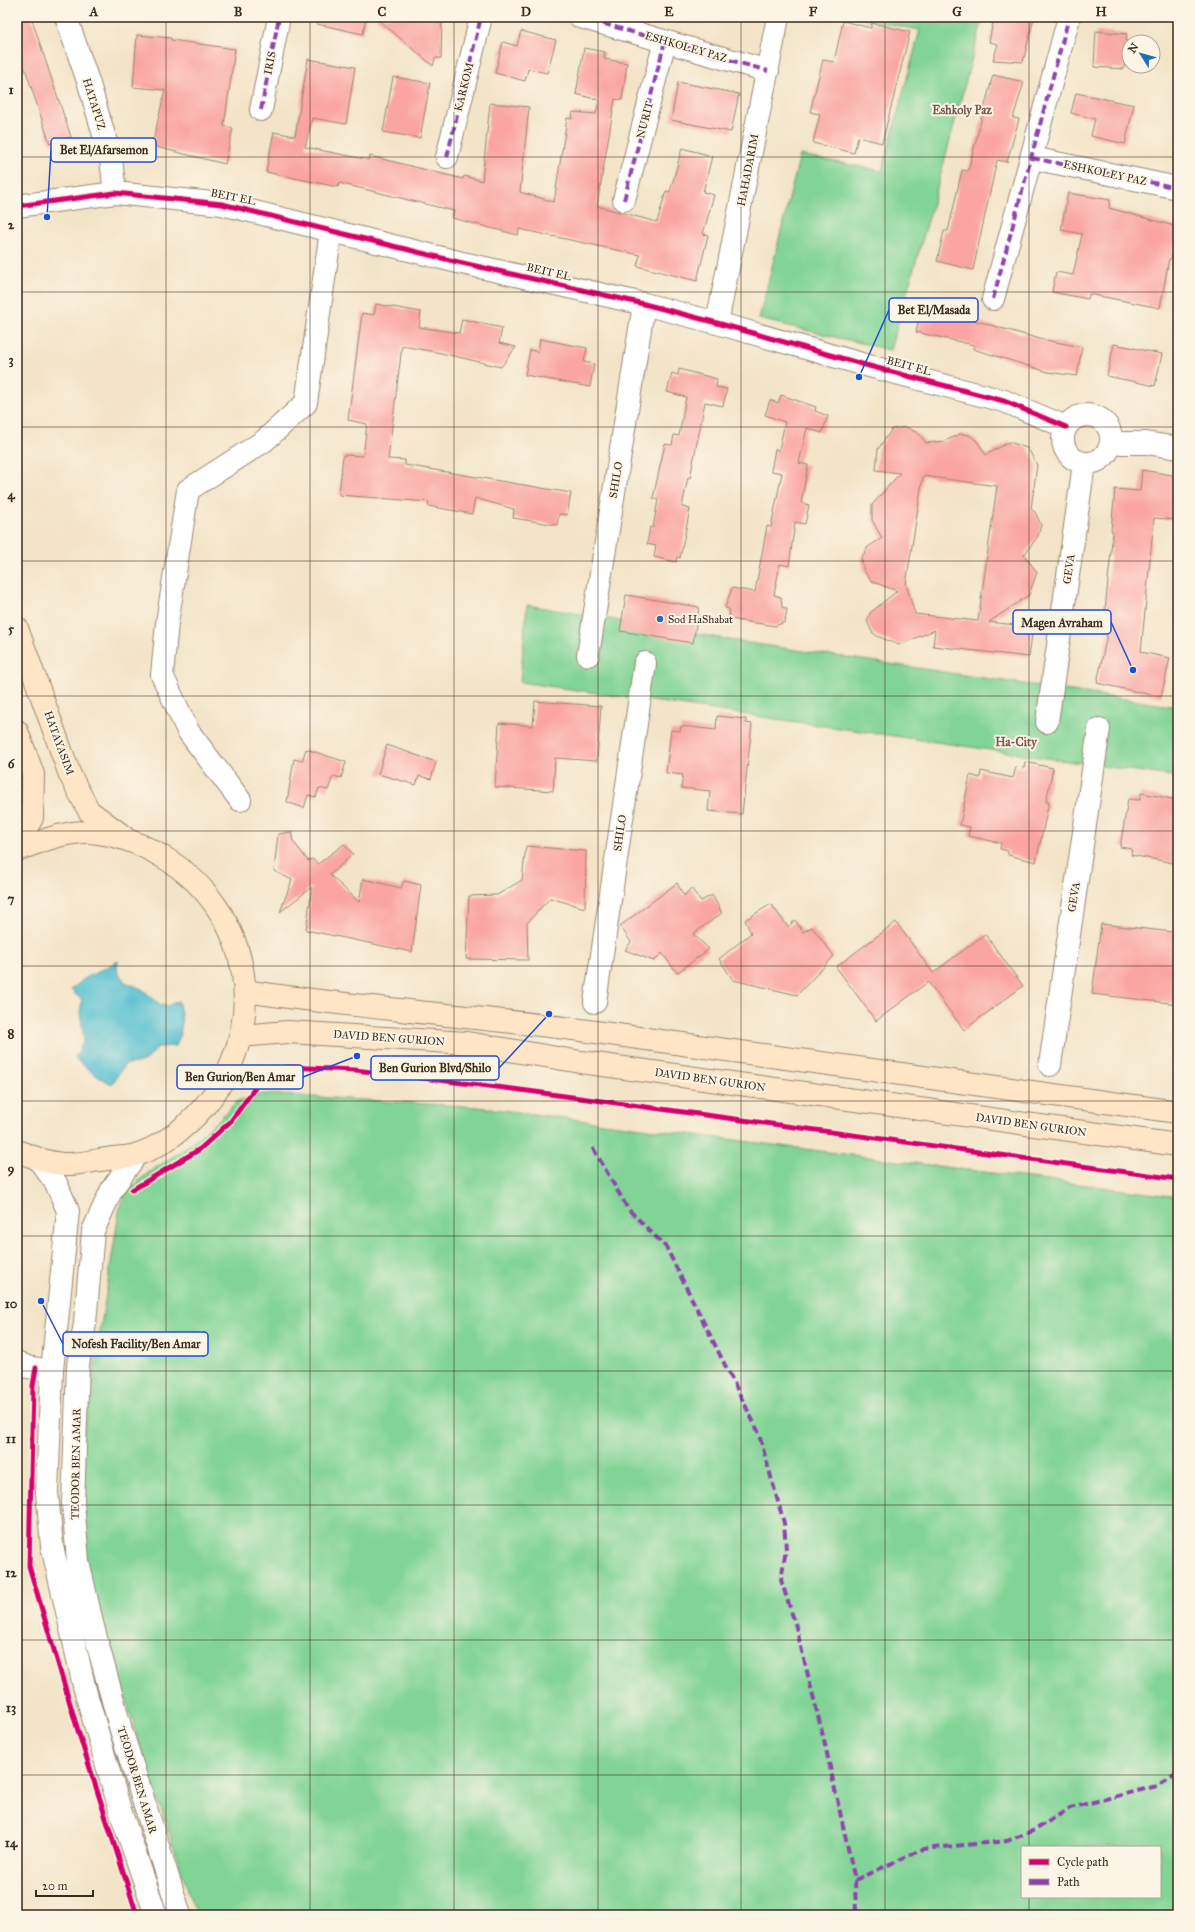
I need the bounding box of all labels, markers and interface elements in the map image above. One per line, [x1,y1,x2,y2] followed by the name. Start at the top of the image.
[89,4,99,20] text: A
[234,4,243,20] text: B
[378,4,387,20] text: C
[521,4,531,20] text: D
[664,4,674,20] text: E
[809,4,818,20] text: F
[952,4,962,20] text: G
[1095,4,1107,20] text: H
[643,29,729,65] street label: ESHKOLEY PAZ
[1121,34,1161,74] north arrow
[1125,40,1142,56] text: N
[261,50,279,76] street label: IRIS
[452,61,476,113] street label: KARKOM
[80,77,108,131] street label: HATAPUZ
[8,82,14,98] text: 1
[634,100,656,140] street label: NURIT
[932,103,992,118] district label: Eshkoly Paz
[735,133,761,207] street label: HAHADARIM
[51,138,156,162] callout: Bet El/Afarsemon
[60,143,149,157] text: Bet El/Afarsemon
[1062,158,1148,188] street label: ESHKOLEY PAZ
[209,186,257,208] street label: BEIT EL
[8,217,15,233] text: 2
[525,261,573,283] street label: BEIT EL
[889,298,978,322] callout: Bet El/Masada
[898,303,971,317] text: Bet El/Masada
[8,352,14,368] text: 3
[885,354,933,378] street label: BEIT EL
[607,461,625,499] street label: SHILO
[7,487,15,503] text: 4
[1060,553,1078,585] street label: GEVA
[1013,610,1111,634] callout: Magen Avraham
[668,613,733,626] place label: Sod HaShabat
[655,614,665,624] marker: Sod HaShabat
[1021,616,1104,631] text: Magen Avraham
[8,621,15,637] text: 5
[41,709,77,777] street label: HATAYASIM
[995,735,1038,750] district label: Ha-City
[8,756,16,772] text: 6
[611,814,629,852] street label: SHILO
[1065,880,1083,913] street label: GEVA
[8,891,15,907] text: 7
[8,1026,15,1042] text: 8
[333,1028,445,1048] street label: DAVID BEN GURION
[371,1056,499,1080] callout: Ben Gurion Blvd/Shilo
[379,1061,491,1075] text: Ben Gurion Blvd/Shilo
[177,1065,303,1089] callout: Ben Gurion/Ben Amar
[654,1066,766,1094] street label: DAVID BEN GURION
[185,1070,296,1084] text: Ben Gurion/Ben Amar
[975,1111,1087,1139] street label: DAVID BEN GURION
[8,1161,15,1177] text: 9
[5,1296,18,1312] text: 10
[63,1332,208,1356] callout: Nofesh Facility/Ben Amar
[72,1337,201,1352] text: Nofesh Facility/Ben Amar
[69,1408,83,1520] street label: TEODOR BEN AMAR
[6,1431,16,1447] text: 11
[5,1565,17,1581] text: 12
[6,1700,16,1716] text: 13
[114,1725,160,1835] street label: TEODOR BEN AMAR
[5,1835,18,1851] text: 14
[1021,1846,1161,1898] legend
[1057,1855,1109,1869] text: Cycle path
[36,1872,93,1898] scale bar
[1057,1875,1080,1889] text: Path
[42,1879,68,1893] text: 20 m

